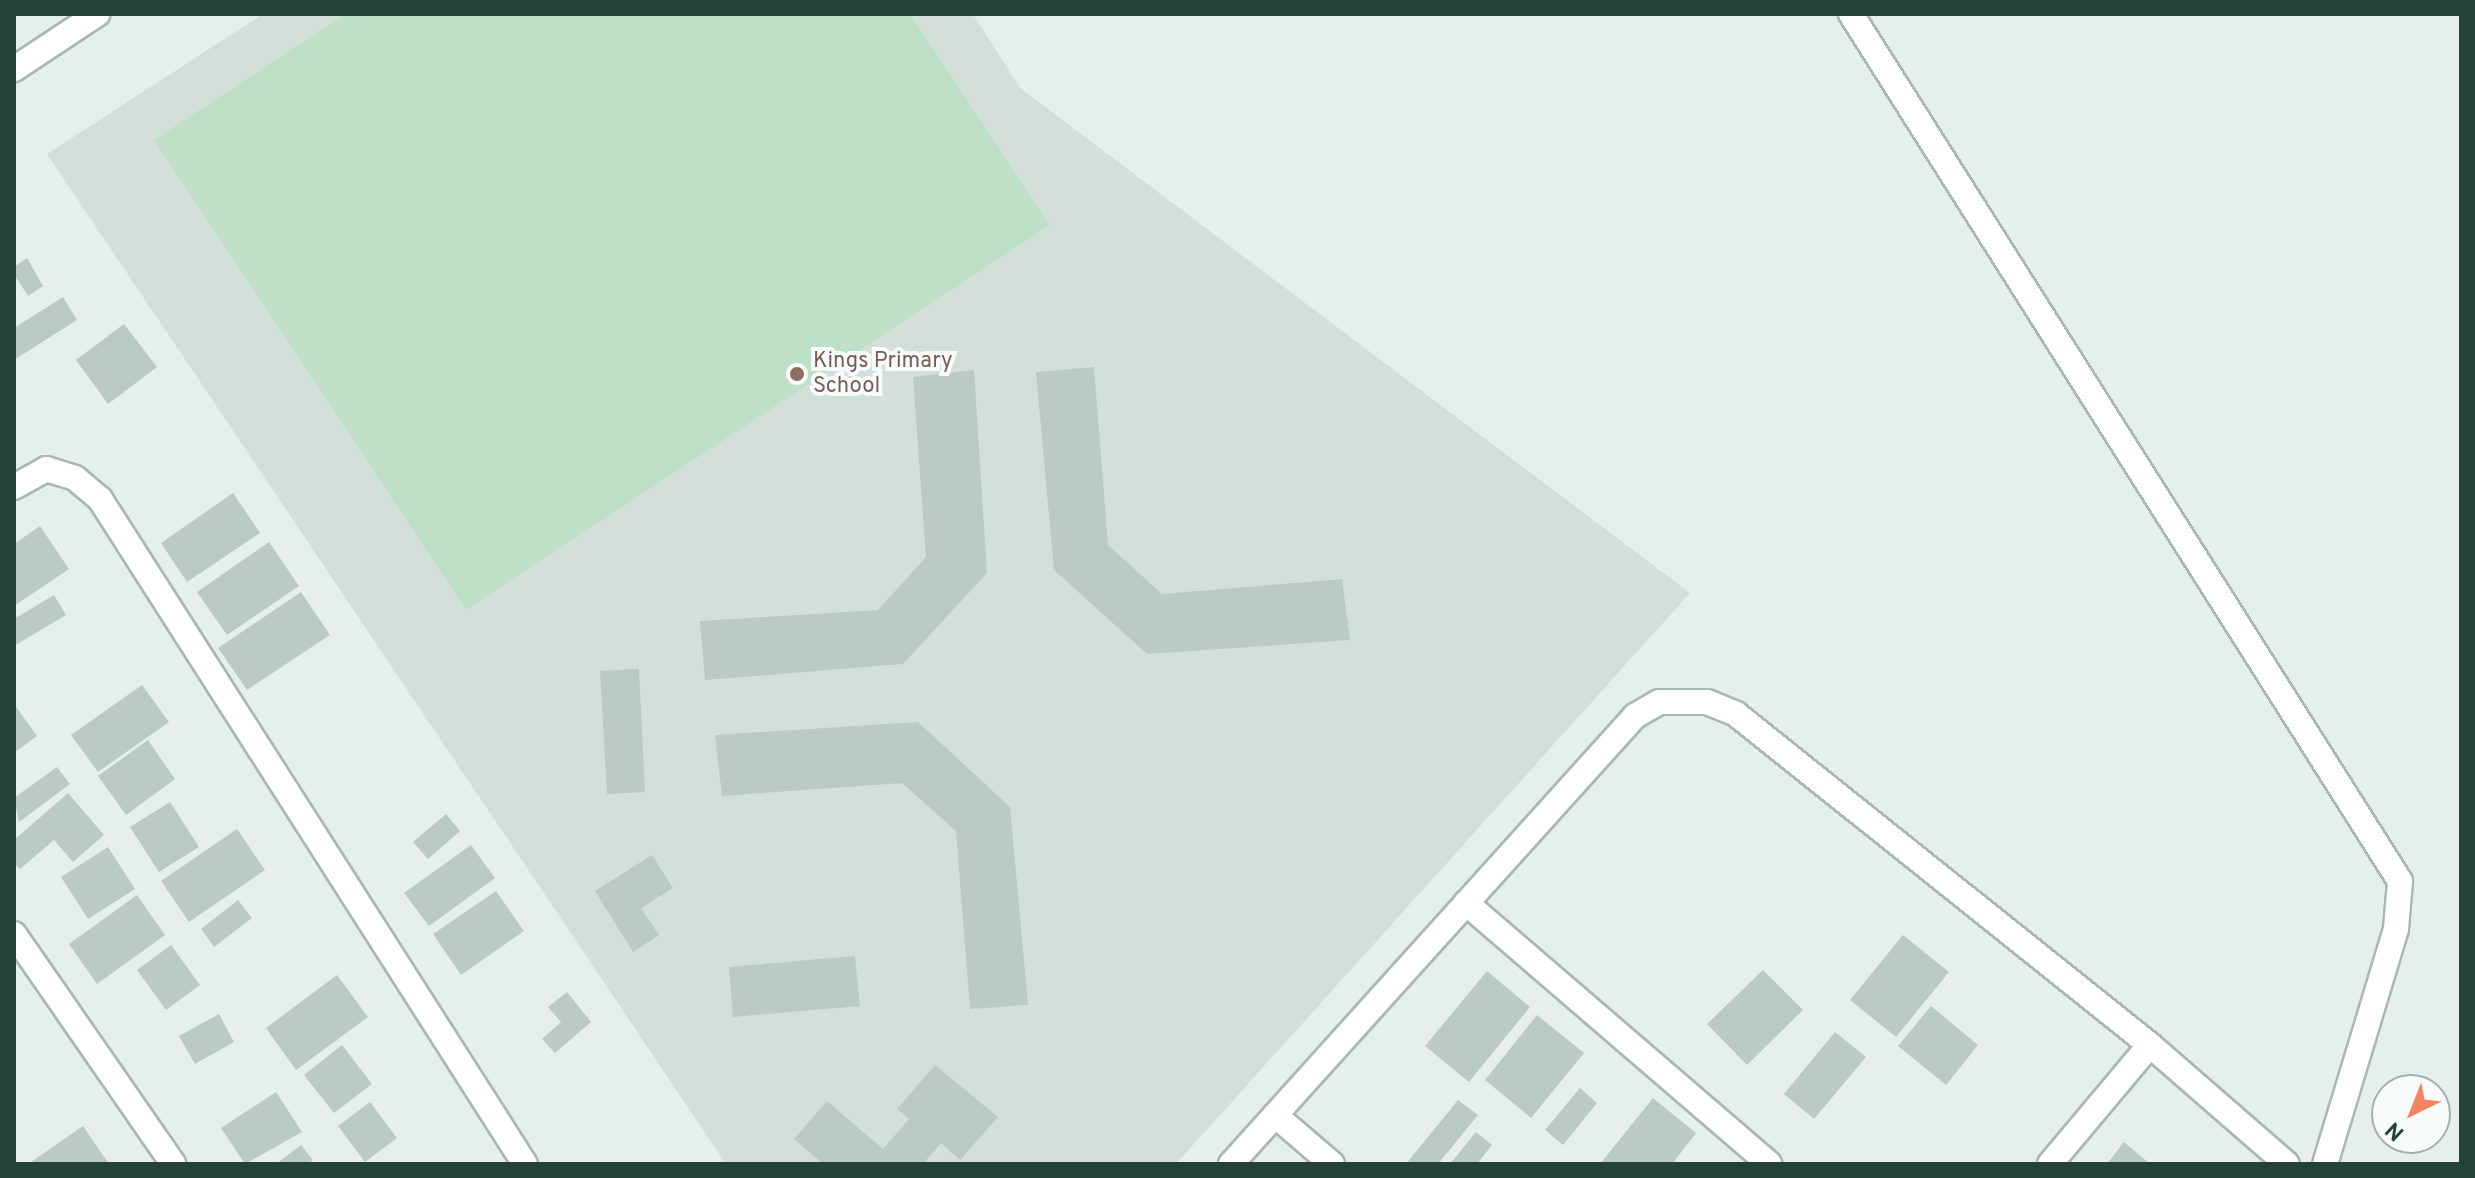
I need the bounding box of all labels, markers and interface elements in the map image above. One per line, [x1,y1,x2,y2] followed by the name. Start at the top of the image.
[813,348,953,400] place label: Kings Primary School
[788,365,806,383] marker: Kings Primary School
[2371,1074,2451,1154] north arrow
[2381,1115,2411,1146] text: N

